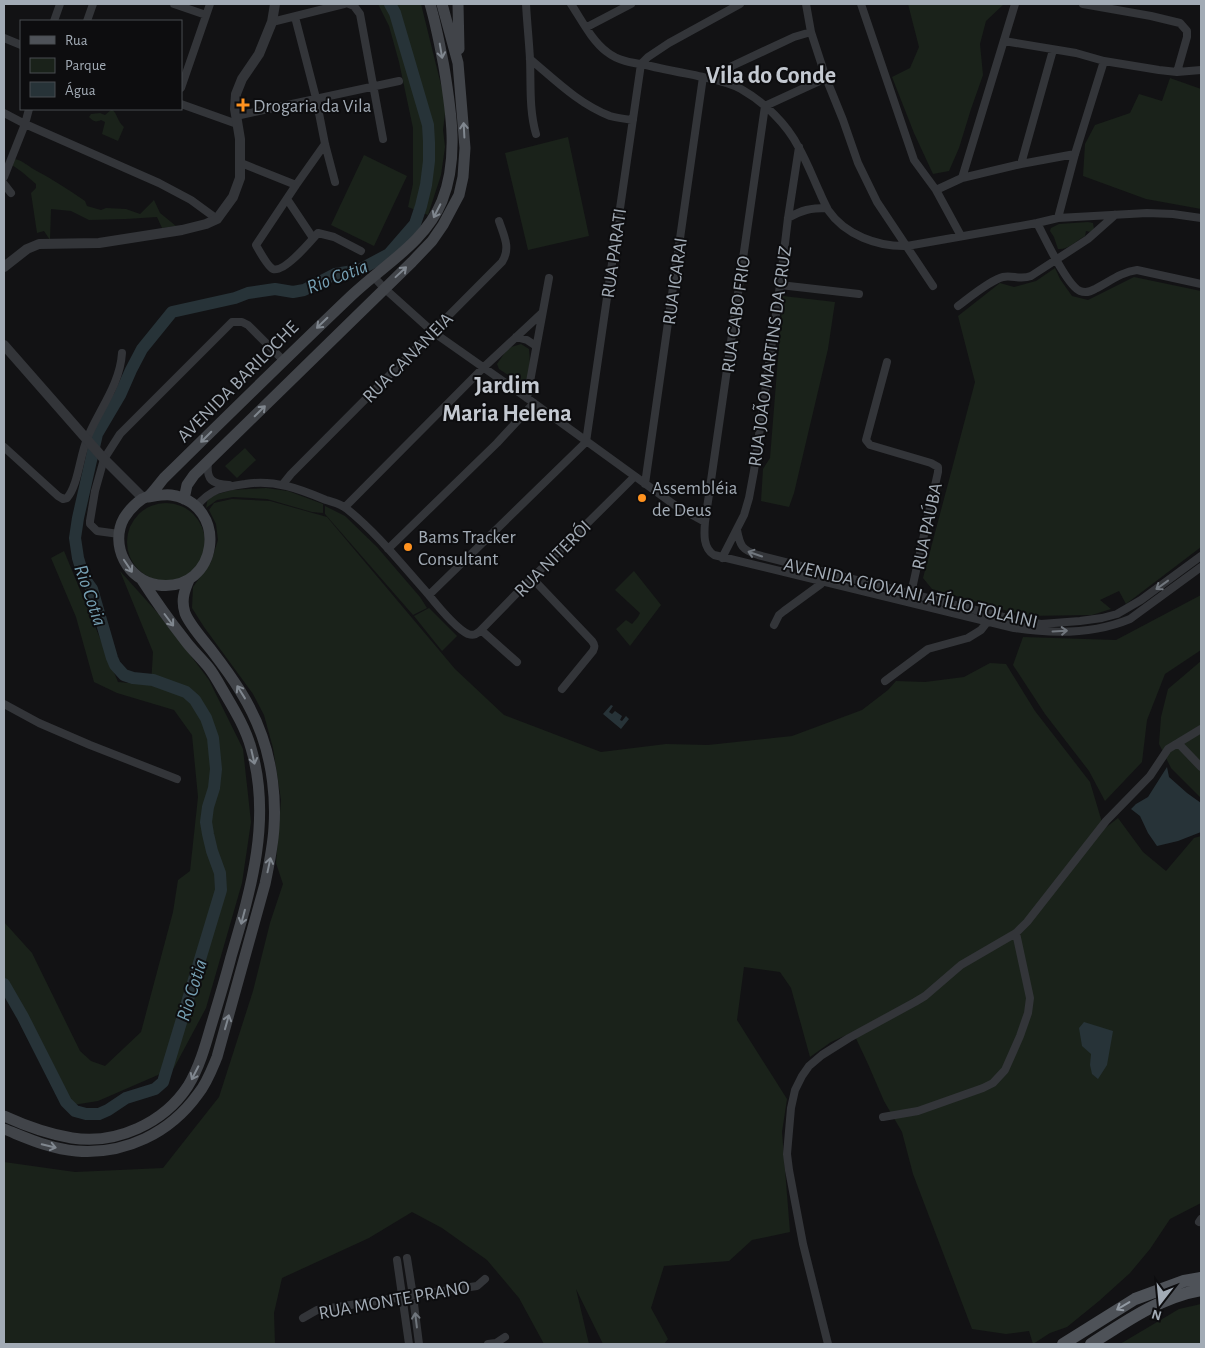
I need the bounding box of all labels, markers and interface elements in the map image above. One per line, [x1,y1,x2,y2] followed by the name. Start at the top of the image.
[20,20,182,110] legend
[65,33,88,48] text: Rua
[437,43,446,59] one-way arrow
[65,58,106,73] text: Parque
[706,64,836,88] district label: Vila do Conde
[65,81,96,98] text: Água
[253,97,372,116] place label: Drogaria da Vila
[237,99,249,111] marker: Drogaria da Vila
[459,123,468,139] one-way arrow
[432,203,442,218] one-way arrow
[599,207,630,299] street label: RUA PARATI
[660,236,691,326] street label: RUA ICARAI
[744,244,795,468] street label: RUA JOÃO MARTINS DA CRUZ
[719,255,754,374] street label: RUA CABO FRIO
[304,256,371,298] water label: Rio Cotia
[394,266,407,278] one-way arrow
[359,309,457,407] street label: RUA CANANEIA
[315,317,328,329] one-way arrow
[174,318,302,446] street label: AVENIDA BARILOCHE
[442,374,572,426] district label: Jardim Maria Helena
[254,405,267,417] one-way arrow
[199,431,212,443] one-way arrow
[652,479,738,520] place label: Assembléia de Deus
[907,481,946,572] street label: RUA PAÚBA
[636,492,648,504] marker: Assembléia de Deus
[510,516,595,601] street label: RUA NITERÓI
[418,528,516,569] place label: Bams Tracker Consultant
[402,541,414,553] marker: Bams Tracker Consultant
[748,549,764,558] one-way arrow
[782,553,1040,632] street label: AVENIDA GIOVANI ATÍLIO TOLAINI
[123,559,133,573] one-way arrow
[70,562,110,629] water label: Rio Cotia
[1156,579,1169,590] one-way arrow
[164,613,175,626] one-way arrow
[1051,627,1067,636] one-way arrow
[235,685,245,699] one-way arrow
[249,749,258,765] one-way arrow
[265,858,274,874] one-way arrow
[238,909,247,925] one-way arrow
[173,957,211,1024] water label: Rio Cotia
[222,1014,232,1030] one-way arrow
[190,1065,200,1080] one-way arrow
[41,1142,57,1151] one-way arrow
[317,1278,471,1323] street label: RUA MONTE PRANO
[1135,1278,1185,1328] north arrow
[1116,1302,1131,1312] one-way arrow
[1150,1306,1163,1323] text: N
[411,1312,421,1328] one-way arrow

